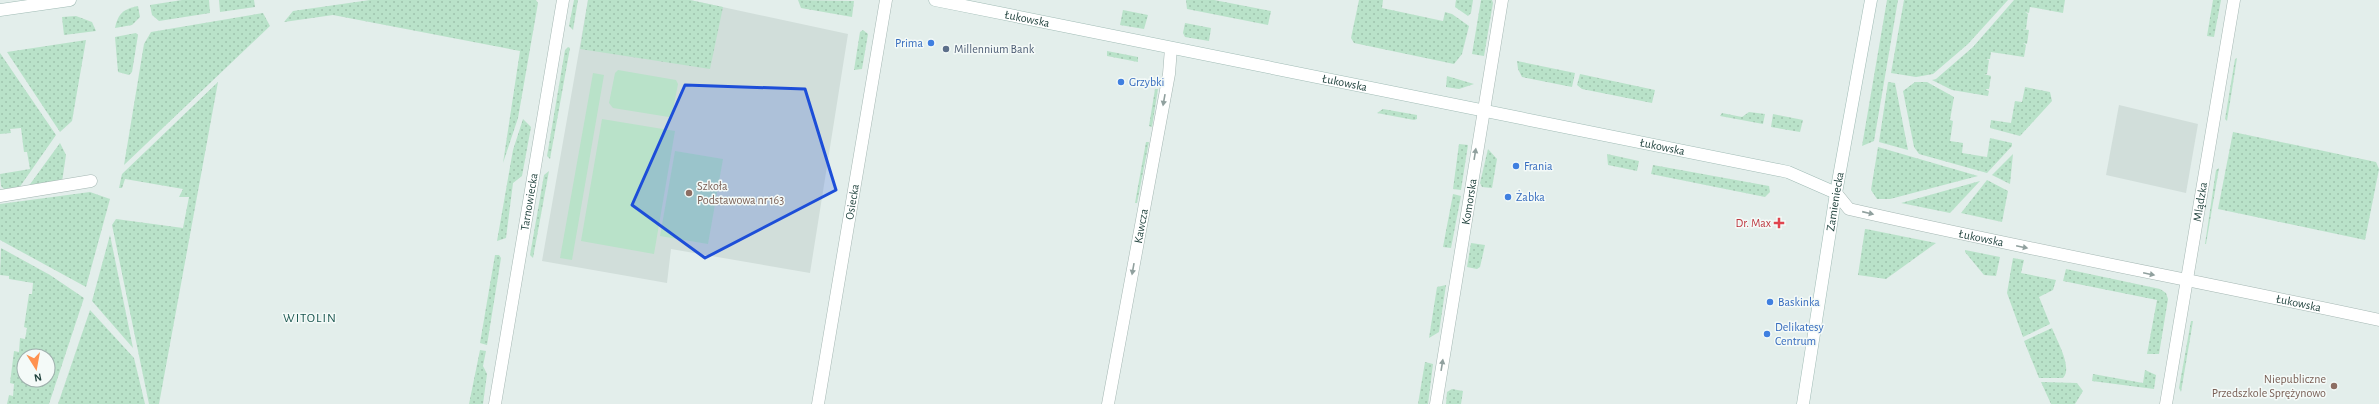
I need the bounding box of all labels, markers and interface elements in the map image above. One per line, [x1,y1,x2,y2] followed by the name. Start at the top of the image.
[1004,8,1051,29] street label: Łukowska
[895,37,923,49] place label: Prima
[926,38,936,48] marker: Prima
[954,43,1035,55] place label: Millennium Bank
[941,44,951,54] marker: Millennium Bank
[1321,72,1369,93] street label: Łukowska
[1129,76,1164,89] place label: Grzybki
[1116,77,1126,87] marker: Grzybki
[1160,94,1166,106] one-way arrow
[1639,136,1686,157] street label: Łukowska
[1472,148,1478,160] one-way arrow
[1524,160,1553,172] place label: Frania
[1511,161,1521,171] marker: Frania
[1824,170,1846,232] street label: Zamieniecka
[518,172,540,232] street label: Tarnowiecka
[1459,177,1479,226] street label: Komorska
[697,180,784,206] place label: Szkoła Podstawowa nr 163
[2191,181,2209,223] street label: Mlądzka
[843,183,861,221] street label: Osiecka
[684,188,694,198] marker: Szkoła Podstawowa nr 163
[1516,190,1545,203] place label: Żabka
[1503,192,1513,202] marker: Żabka
[1132,207,1150,244] street label: Kawcza
[1862,210,1874,216] one-way arrow
[1736,217,1771,229] place label: Dr. Max
[1774,218,1784,228] marker: Dr. Max
[1958,227,2005,249] street label: Łukowska
[2016,244,2028,250] one-way arrow
[1129,263,1135,276] one-way arrow
[2143,272,2155,278] one-way arrow
[2275,293,2323,314] street label: Łukowska
[1778,296,1820,308] place label: Baskinka
[1765,297,1775,307] marker: Baskinka
[283,312,337,325] district label: WITOLIN
[1775,321,1824,347] place label: Delikatesy Centrum
[1762,329,1772,339] marker: Delikatesy Centrum
[16,348,56,388] north arrow
[1439,359,1445,372] one-way arrow
[33,371,43,383] text: N
[2212,373,2326,400] place label: Niepubliczne Przedszkole Sprężynowo
[2329,381,2339,391] marker: Niepubliczne Przedszkole Sprężynowo

